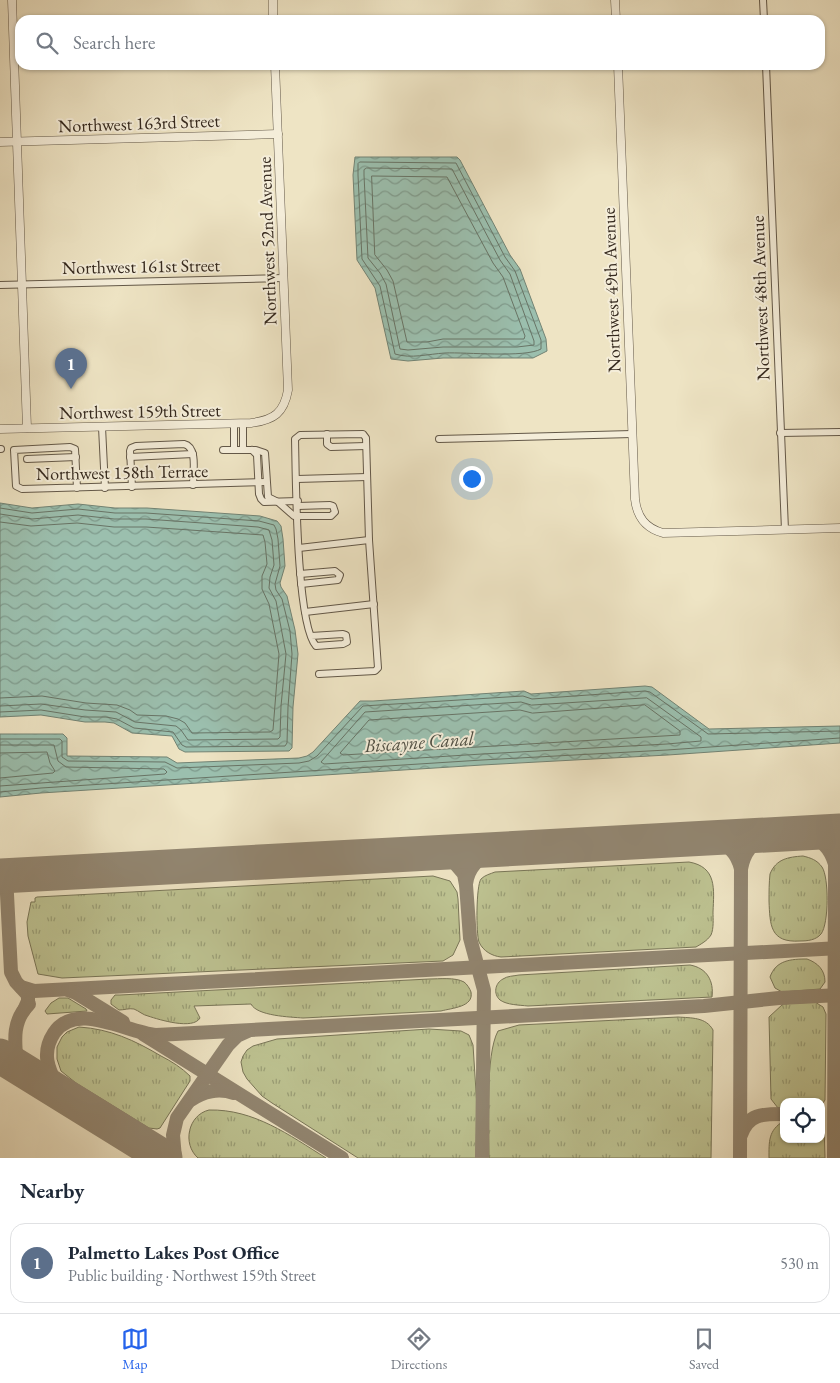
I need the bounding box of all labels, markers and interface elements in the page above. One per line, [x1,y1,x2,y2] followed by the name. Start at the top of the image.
[15,15,825,70] search box
[33,29,61,57] icon: search
[73,30,155,55] text: Search here
[58,109,221,137] street label: Northwest 163rd Street
[253,156,281,326] street label: Northwest 52nd Avenue
[597,207,625,373] street label: Northwest 49th Avenue
[746,215,774,381] street label: Northwest 48th Avenue
[62,253,221,279] street label: Northwest 161st Street
[55,348,87,389] pin: 1
[59,398,221,424] street label: Northwest 159th Street
[36,459,208,485] street label: Northwest 158th Terrace
[459,466,485,492] your location
[362,726,475,758] water label: Biscayne Canal
[780,1098,825,1143] map controls
[780,1098,825,1143] button: locate
[20,1177,84,1204] text: Nearby
[68,1240,279,1265] text: Palmetto Lakes Post Office
[33,1253,41,1274] text: 1
[780,1253,819,1274] text: 530 m
[68,1265,316,1286] text: Public building · Northwest 159th Street
[121,1325,149,1373] tab: Map
[391,1325,447,1373] tab: Directions
[689,1325,719,1373] tab: Saved

